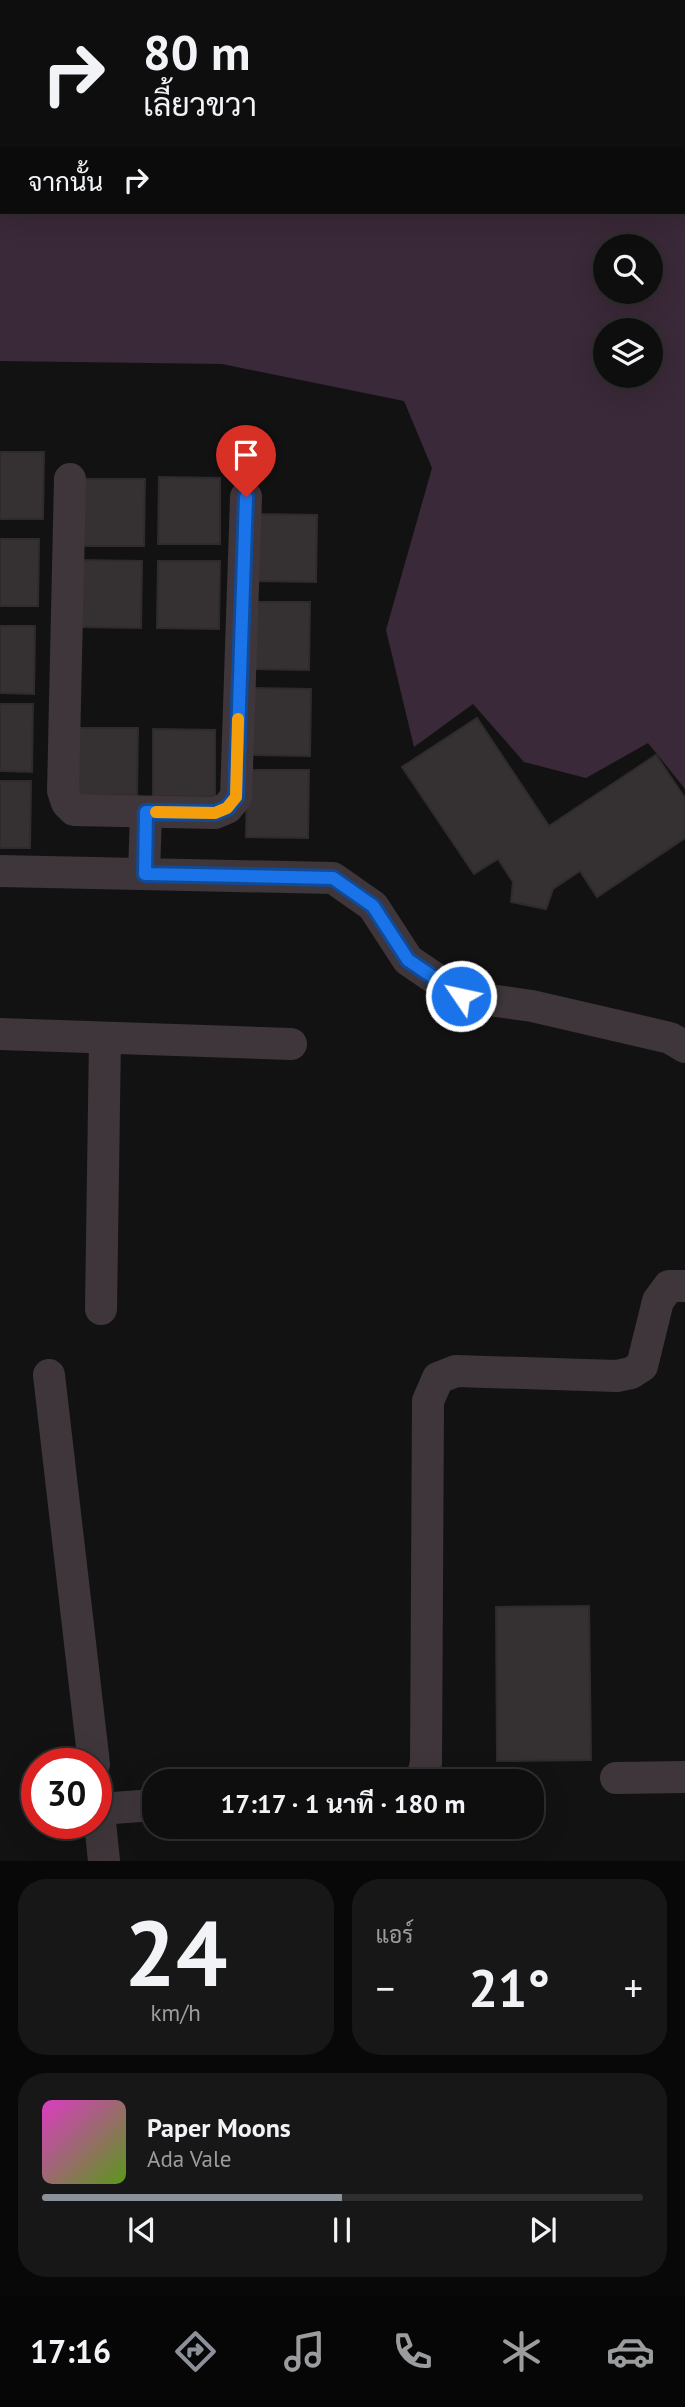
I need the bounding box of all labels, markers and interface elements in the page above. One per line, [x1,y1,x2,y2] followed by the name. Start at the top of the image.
[143,20,250,84] text: 80 m
[28,28,119,119] icon: right
[143,83,257,125] text: เลี้ยวขวา
[117,161,155,199] icon: right
[28,165,103,198] text: จากนั้น
[593,234,663,388] map controls
[593,234,663,304] button: search
[593,318,663,388] button: layers
[216,425,276,497] pin
[227,436,265,474] icon: arrive
[424,959,498,1033] position arrow
[21,1748,112,1839] speed limit sign: 30
[221,1787,465,1820] text: 17:17 · 1 นาที · 180 m
[124,1893,227,2011] text: 24
[376,1920,413,1949] text: แอร์
[468,1954,550,2021] text: 21°
[376,1963,395,2012] text: −
[624,1963,643,2012] text: +
[151,1998,201,2027] text: km/h
[147,2111,291,2144] text: Paper Moons
[147,2144,231,2173] text: Ada Vale
[123,2211,161,2249] icon: previous
[323,2211,361,2249] icon: pause
[524,2211,562,2249] icon: next
[171,2327,220,2376] icon: directions
[280,2327,329,2376] icon: music
[388,2327,437,2376] icon: phone
[497,2327,546,2376] icon: climate
[606,2327,655,2376] icon: car
[30,2330,111,2372] text: 17:16

